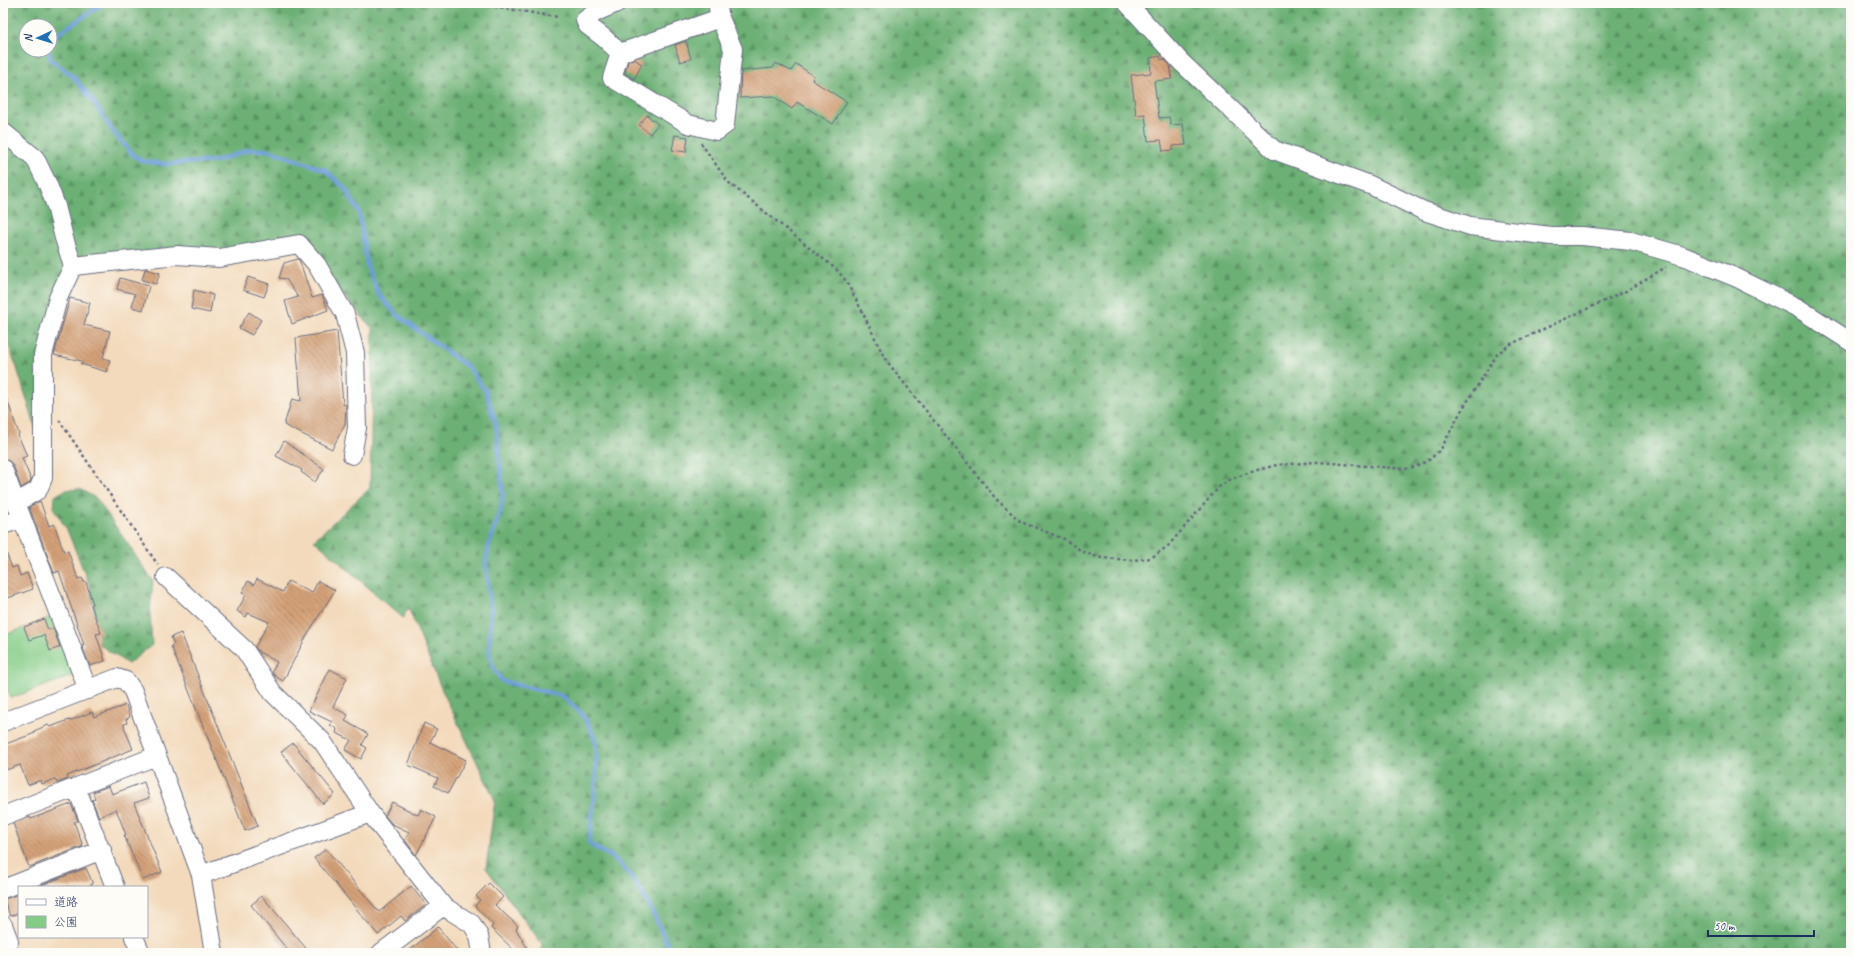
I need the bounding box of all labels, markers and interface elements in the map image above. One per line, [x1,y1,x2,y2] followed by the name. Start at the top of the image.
[18,18,58,58] north arrow
[21,33,35,43] text: N
[18,886,148,938] legend
[54,894,78,910] text: 道路
[1708,912,1814,938] scale bar
[54,914,78,930] text: 公園
[1714,918,1736,934] text: 50 m

